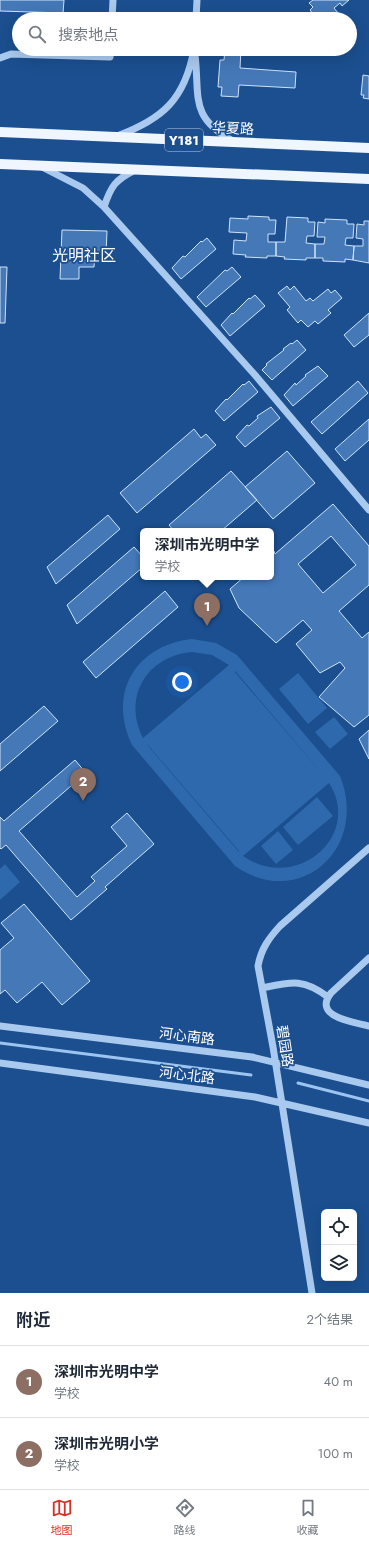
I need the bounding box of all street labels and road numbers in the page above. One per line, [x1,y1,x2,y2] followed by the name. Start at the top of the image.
[212,117,254,139] street label: 华夏路
[165,129,203,151] road number: Y181
[158,1023,216,1049] street label: 河心南路
[272,1024,298,1068] street label: 碧园路
[158,1062,216,1088] street label: 河心北路

